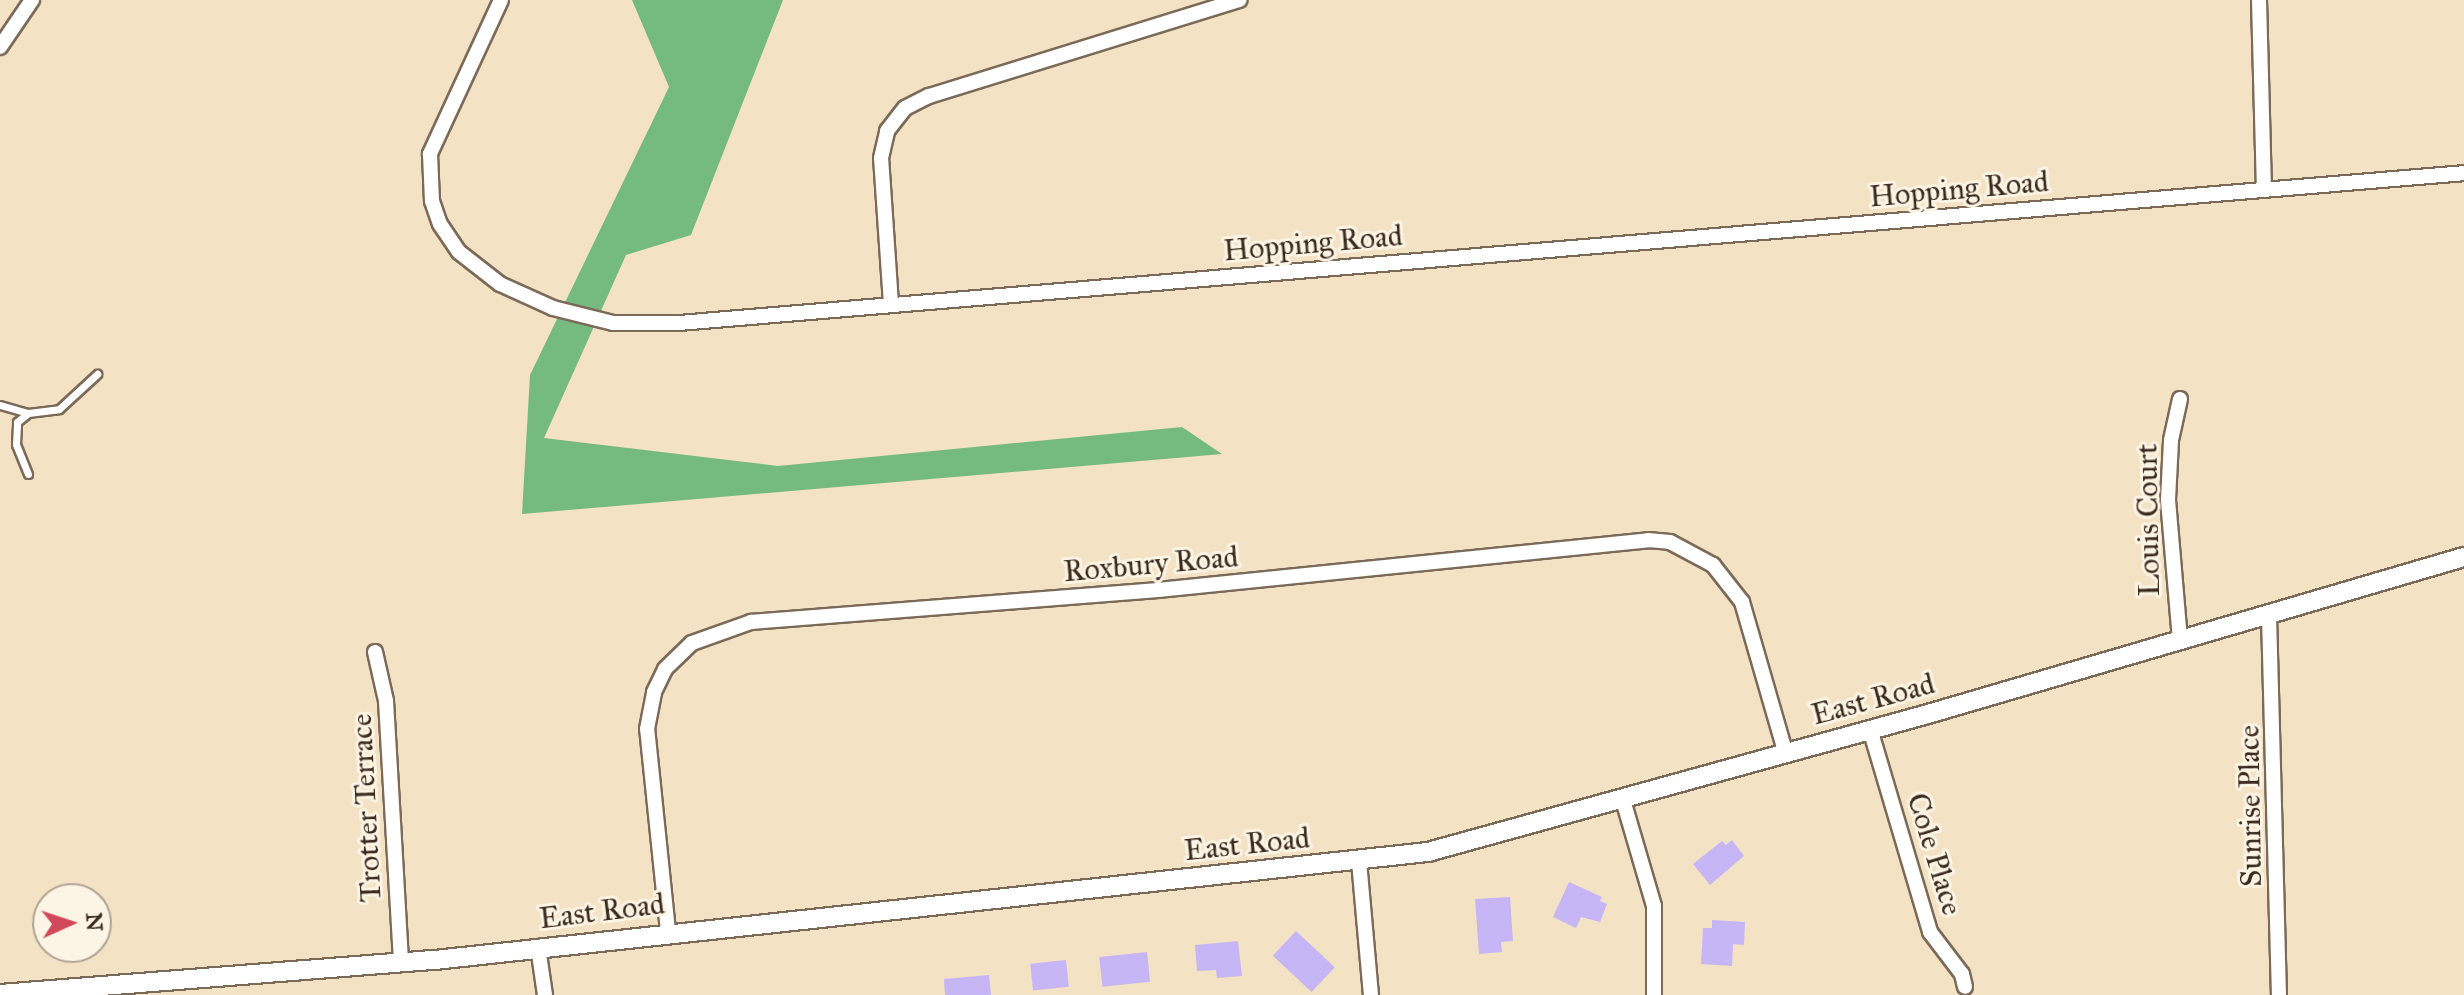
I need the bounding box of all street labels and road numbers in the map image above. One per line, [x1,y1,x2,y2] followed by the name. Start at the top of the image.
[1868,163,2050,215] street label: Hopping Road
[1222,217,1404,269] street label: Hopping Road
[2129,443,2167,597] street label: Louis Court
[1062,538,1240,590] street label: Roxbury Road
[1807,665,1939,733] street label: East Road
[343,713,389,903] street label: Trotter Terrace
[2231,725,2269,887] street label: Sunrise Place
[1899,789,1971,919] street label: Cole Place
[1182,820,1312,868] street label: East Road
[537,885,667,937] street label: East Road

